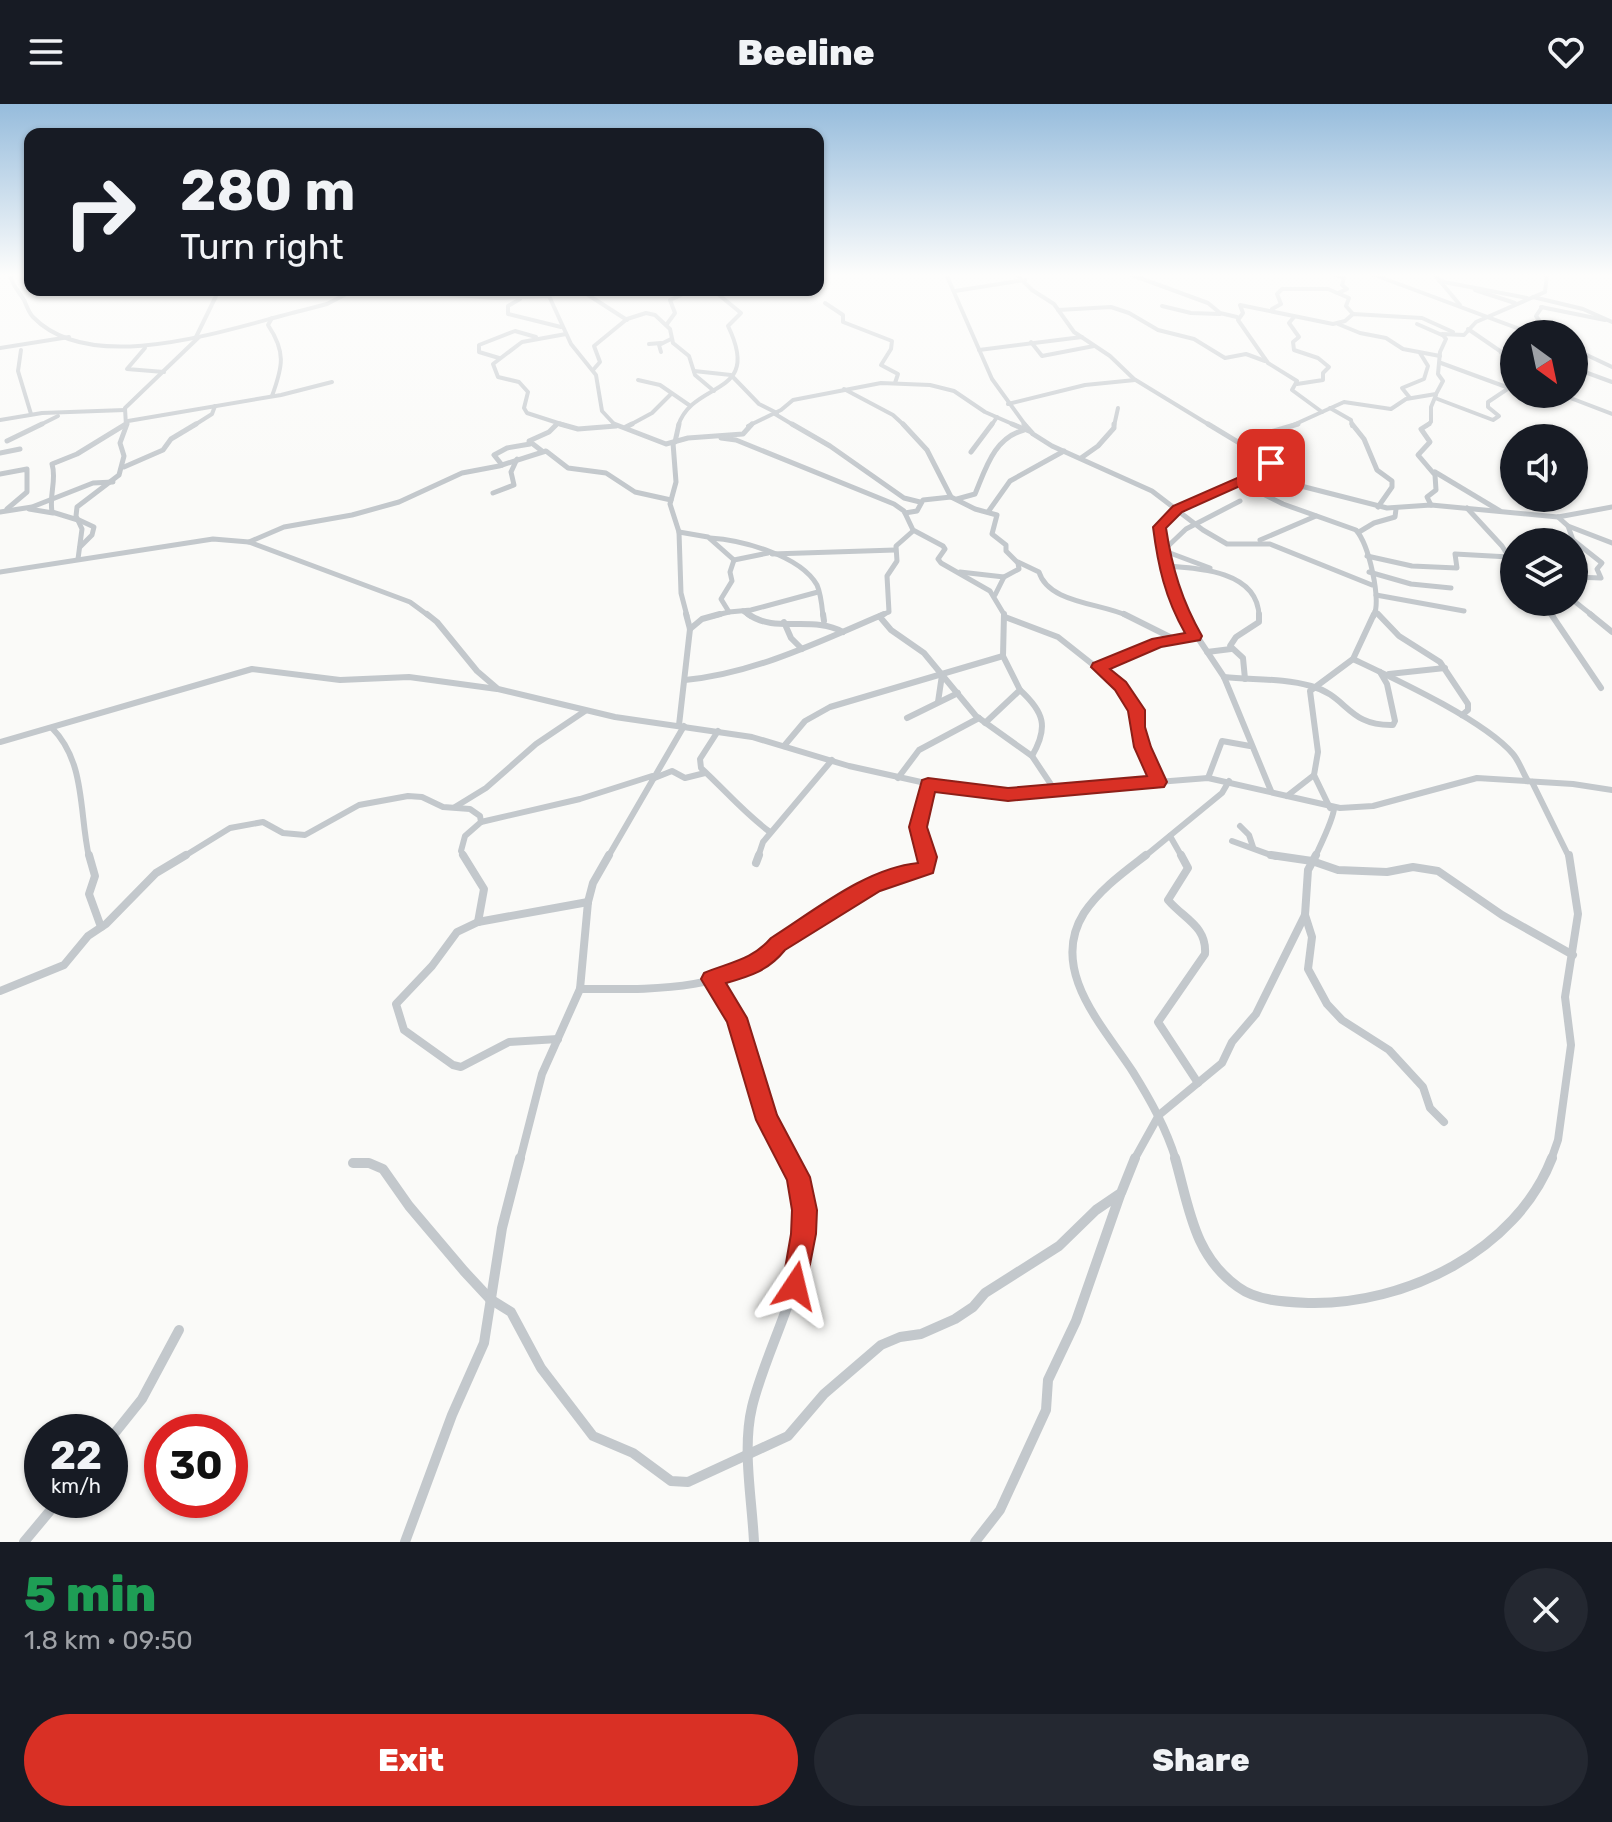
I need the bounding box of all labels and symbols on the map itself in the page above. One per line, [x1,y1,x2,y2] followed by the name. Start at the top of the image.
[1500,320,1588,408] north arrow
[1237,429,1305,497] pin
[753,1244,837,1328] position arrow
[144,1414,248,1518] speed limit sign: 30

